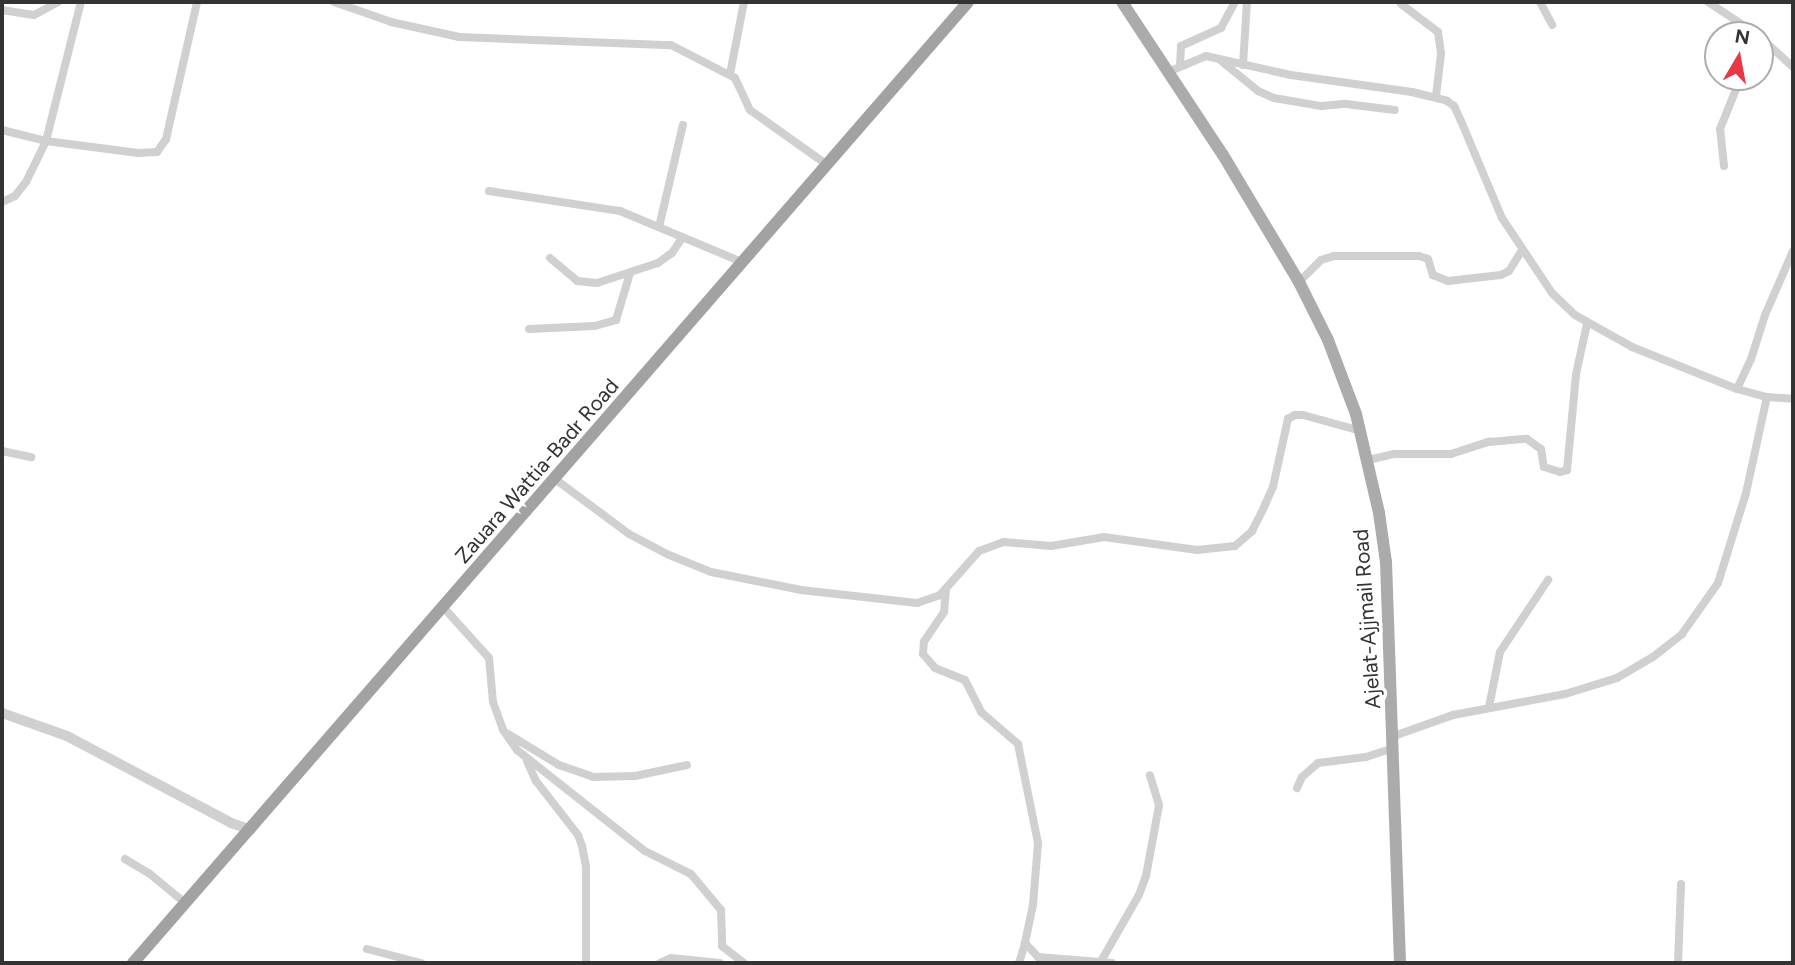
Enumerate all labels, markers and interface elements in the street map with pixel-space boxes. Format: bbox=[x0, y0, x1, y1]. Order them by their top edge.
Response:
north arrow bbox=[1704, 21, 1774, 91]
text: N bbox=[1733, 24, 1752, 49]
street label: Zauara Wattia-Badr Road bbox=[450, 374, 624, 568]
street label: Ajelat-Ajjmail Road bbox=[1348, 528, 1386, 710]

